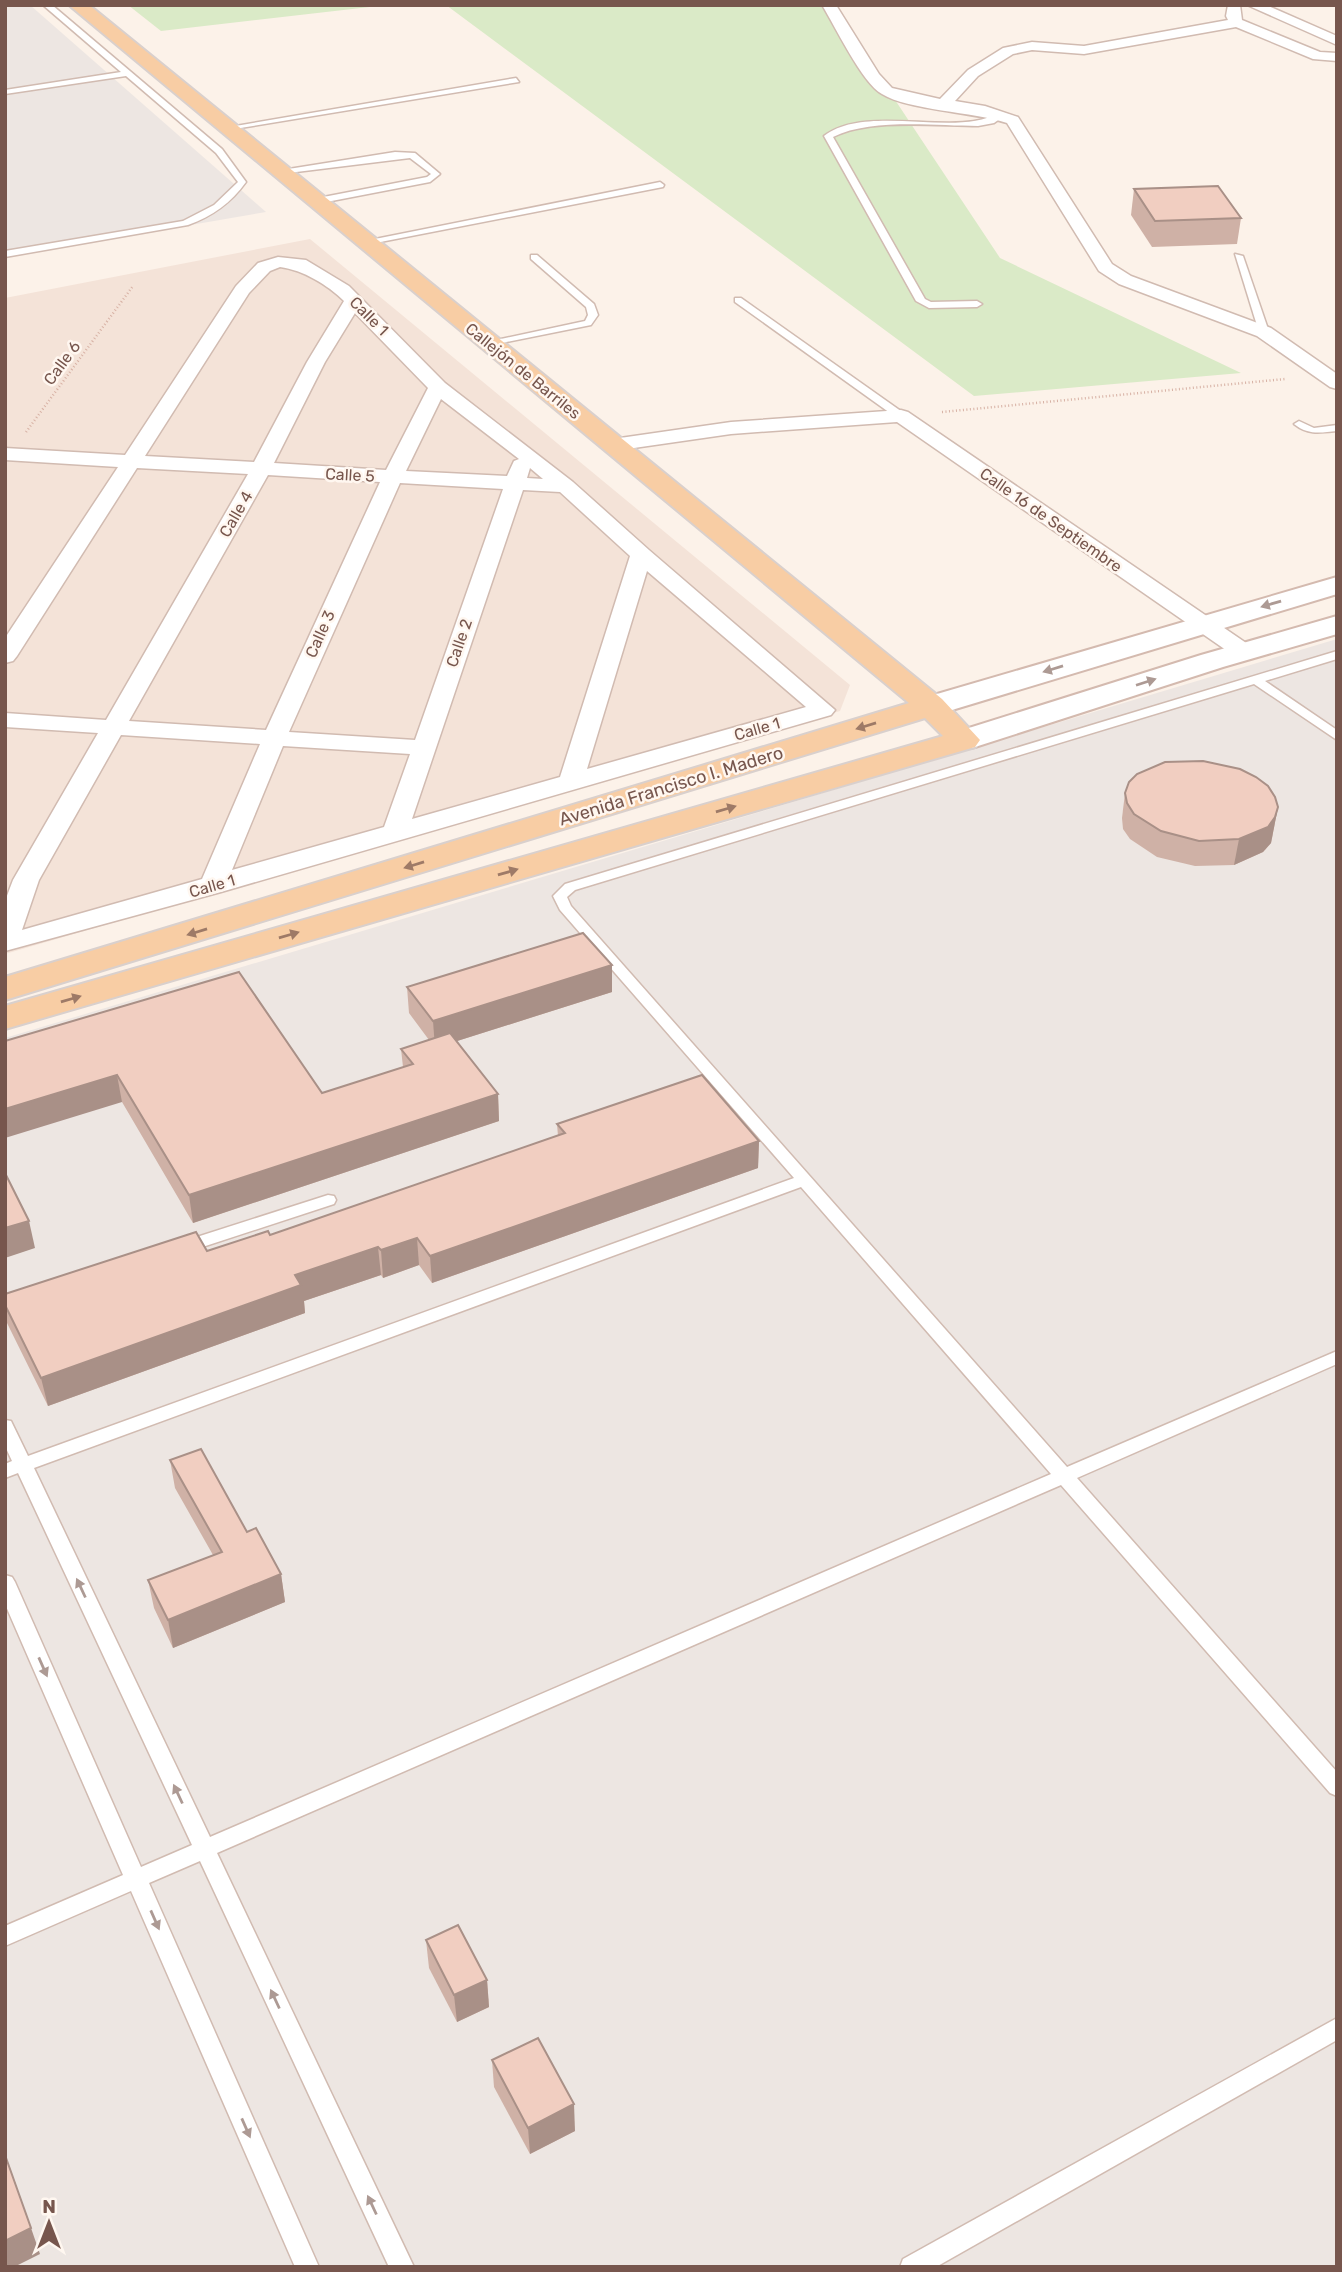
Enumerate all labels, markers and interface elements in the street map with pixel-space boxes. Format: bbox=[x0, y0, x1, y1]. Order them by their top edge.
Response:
street label: Calle 1 bbox=[346, 293, 392, 339]
street label: Callejón de Barriles bbox=[462, 319, 584, 423]
street label: Calle 6 bbox=[40, 337, 85, 389]
street label: Calle 5 bbox=[325, 464, 375, 486]
street label: Calle 16 de Septiembre bbox=[976, 464, 1126, 576]
street label: Calle 4 bbox=[215, 488, 257, 540]
one-way arrow bbox=[1260, 599, 1282, 610]
street label: Calle 3 bbox=[301, 607, 339, 661]
street label: Calle 2 bbox=[442, 616, 476, 670]
one-way arrow bbox=[1042, 664, 1063, 675]
one-way arrow bbox=[1135, 676, 1156, 687]
street label: Calle 1 bbox=[732, 713, 782, 745]
one-way arrow bbox=[855, 722, 876, 732]
street label: Avenida Francisco I. Madero bbox=[556, 741, 786, 831]
one-way arrow bbox=[716, 803, 737, 813]
one-way arrow bbox=[404, 860, 425, 870]
one-way arrow bbox=[497, 866, 519, 877]
street label: Calle 1 bbox=[187, 870, 237, 902]
one-way arrow bbox=[186, 927, 207, 937]
one-way arrow bbox=[279, 930, 300, 940]
one-way arrow bbox=[61, 993, 82, 1003]
one-way arrow bbox=[75, 1578, 87, 1598]
one-way arrow bbox=[37, 1657, 49, 1677]
one-way arrow bbox=[172, 1784, 184, 1804]
one-way arrow bbox=[149, 1910, 161, 1930]
one-way arrow bbox=[269, 1989, 281, 2009]
one-way arrow bbox=[240, 2118, 252, 2138]
north arrow bbox=[14, 2188, 84, 2258]
text: N bbox=[42, 2195, 56, 2218]
one-way arrow bbox=[367, 2195, 378, 2215]

